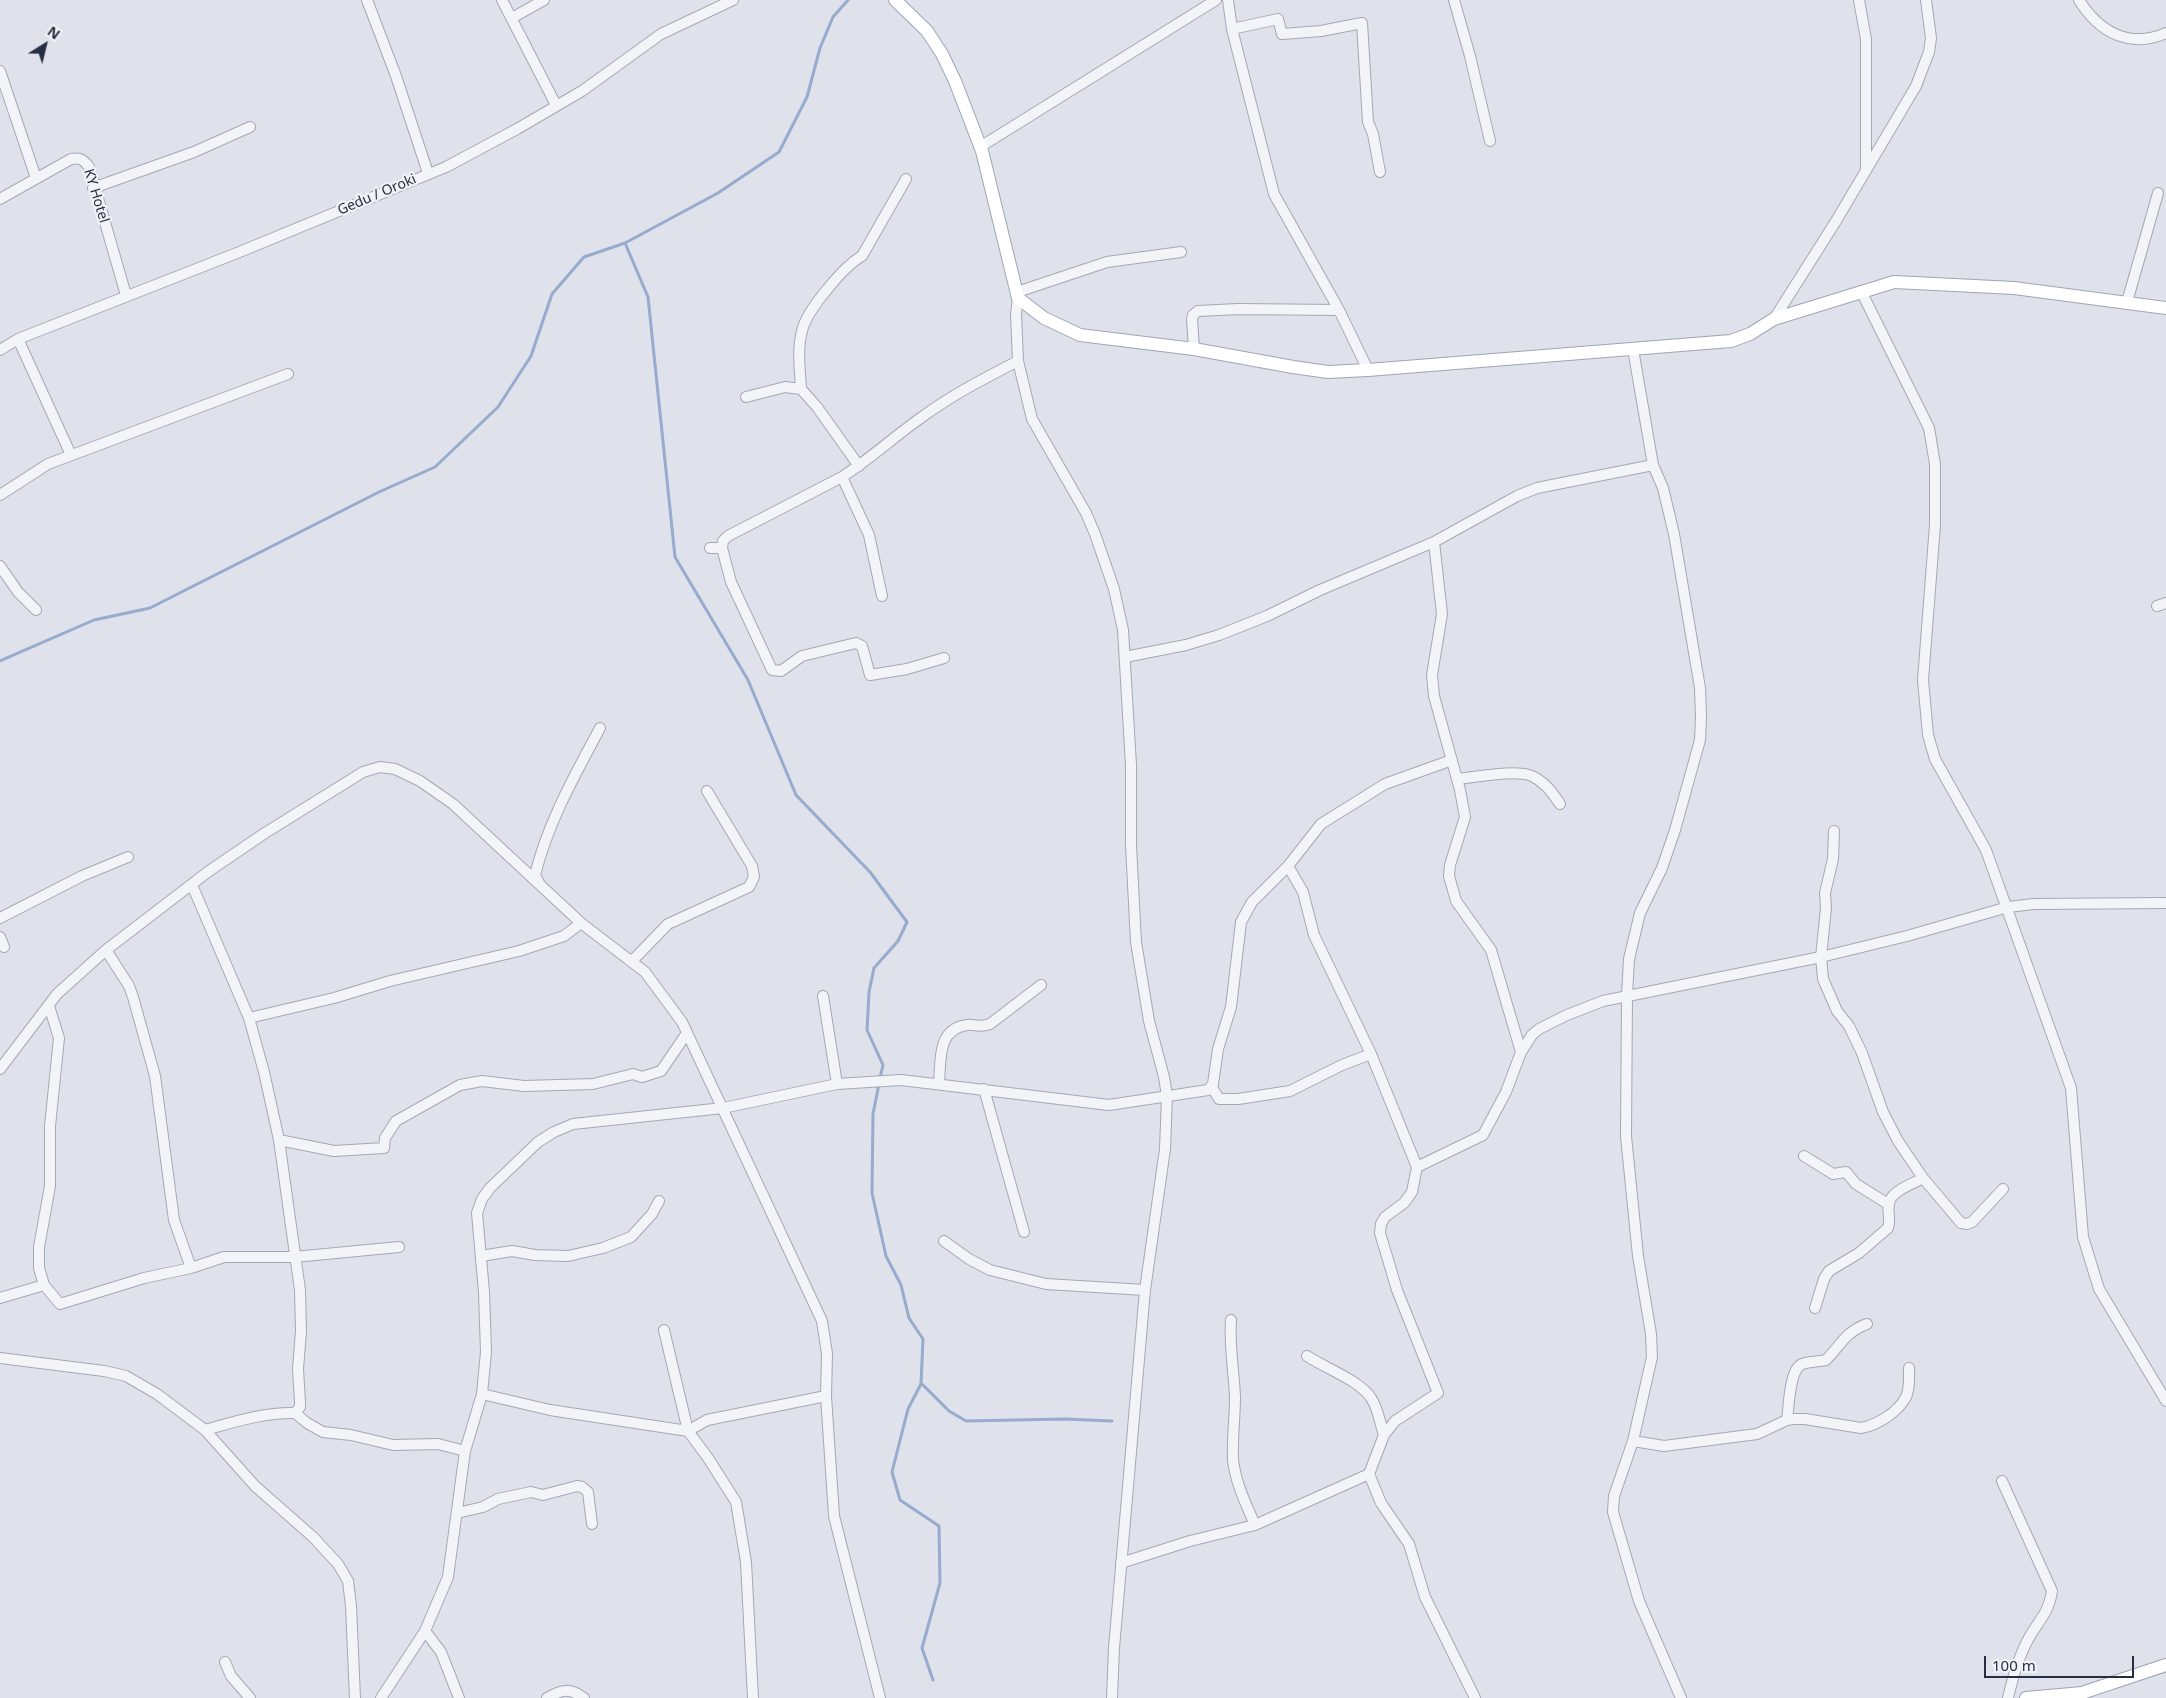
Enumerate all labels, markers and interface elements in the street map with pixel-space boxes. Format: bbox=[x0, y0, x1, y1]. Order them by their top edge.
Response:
north arrow bbox=[20, 20, 70, 70]
text: N bbox=[44, 21, 64, 43]
street label: KY Hotel bbox=[80, 167, 112, 225]
street label: Gedu / Oroki bbox=[335, 171, 419, 219]
scale bar bbox=[1986, 1646, 2136, 1678]
text: 100 m bbox=[1992, 1655, 2036, 1675]

